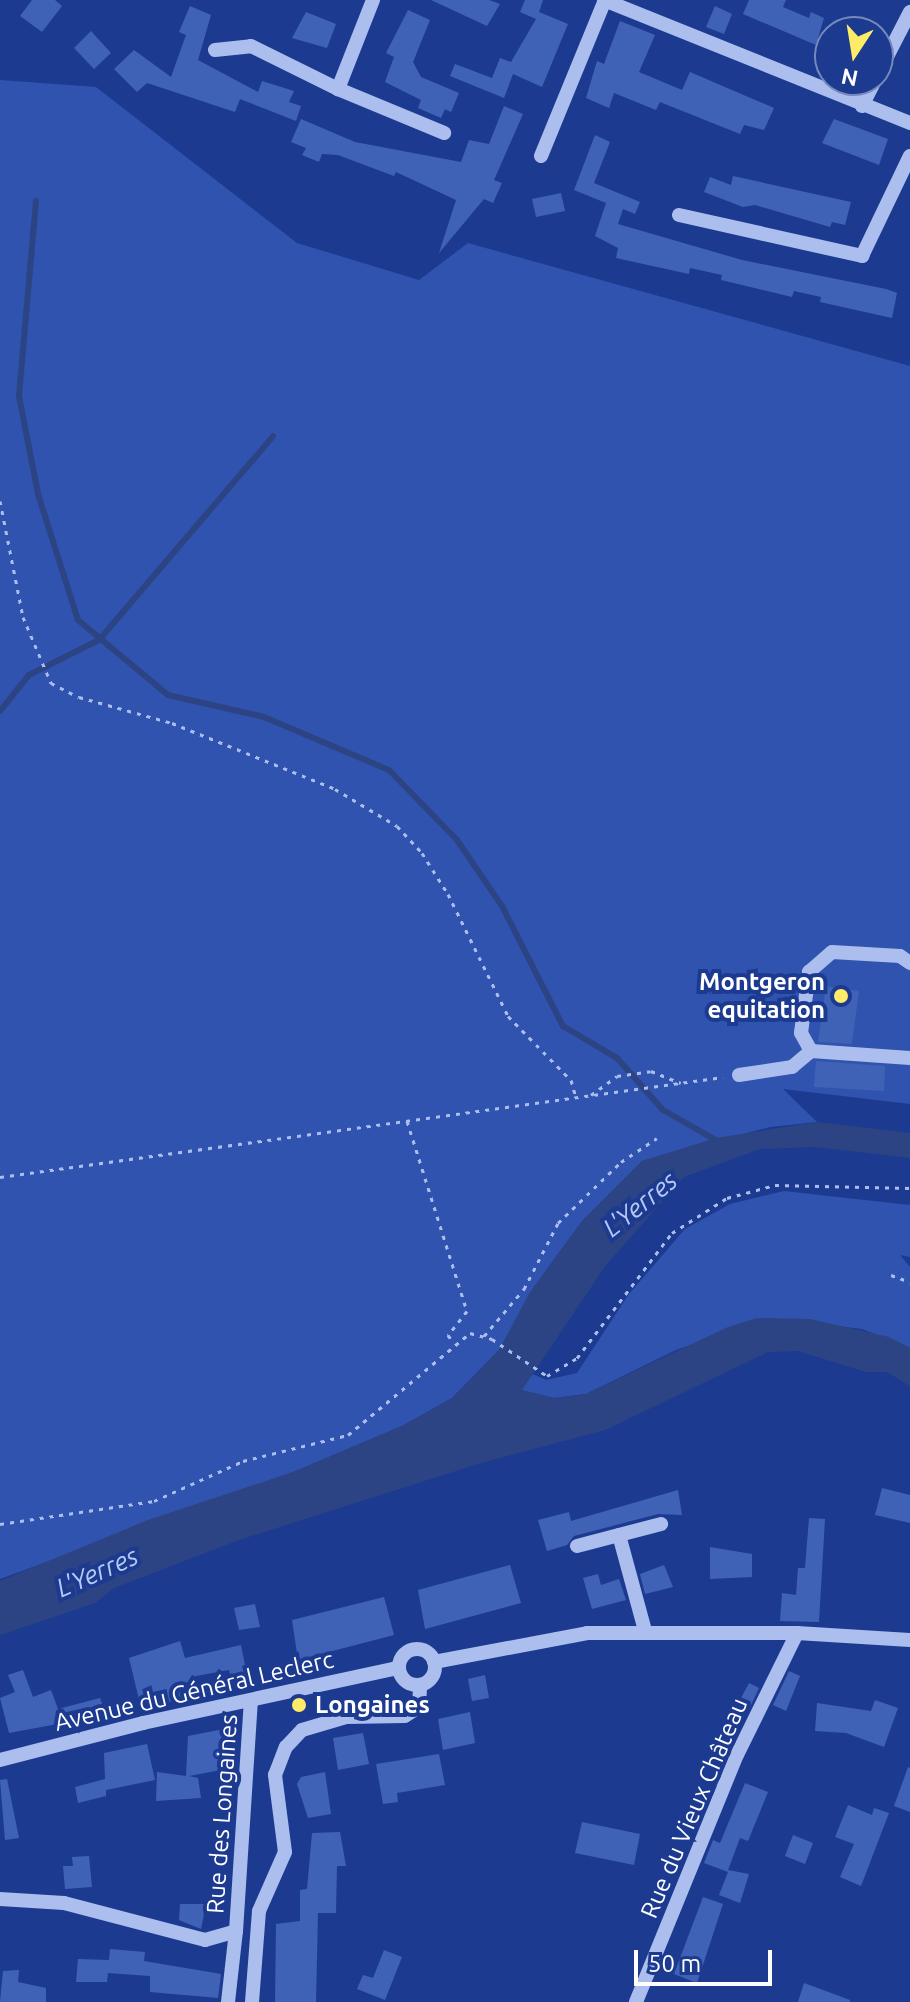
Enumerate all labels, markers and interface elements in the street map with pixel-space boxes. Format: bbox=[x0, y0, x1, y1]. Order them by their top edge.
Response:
north arrow bbox=[814, 16, 894, 96]
text: N bbox=[839, 64, 860, 92]
place label: Montgeron equitation bbox=[699, 968, 825, 1024]
marker: Montgeron equitation bbox=[832, 987, 850, 1005]
water label: L'Yerres bbox=[597, 1165, 683, 1243]
water label: L'Yerres bbox=[51, 1540, 143, 1604]
street label: Avenue du Général Leclerc bbox=[52, 1645, 336, 1737]
place label: Longaines bbox=[315, 1691, 430, 1719]
street label: Rue du Vieux Château bbox=[635, 1694, 753, 1922]
marker: Longaines bbox=[290, 1696, 308, 1714]
street label: Rue des Longaines bbox=[201, 1713, 243, 1915]
scale bar bbox=[638, 1934, 776, 1984]
text: 50 m bbox=[648, 1950, 701, 1977]

